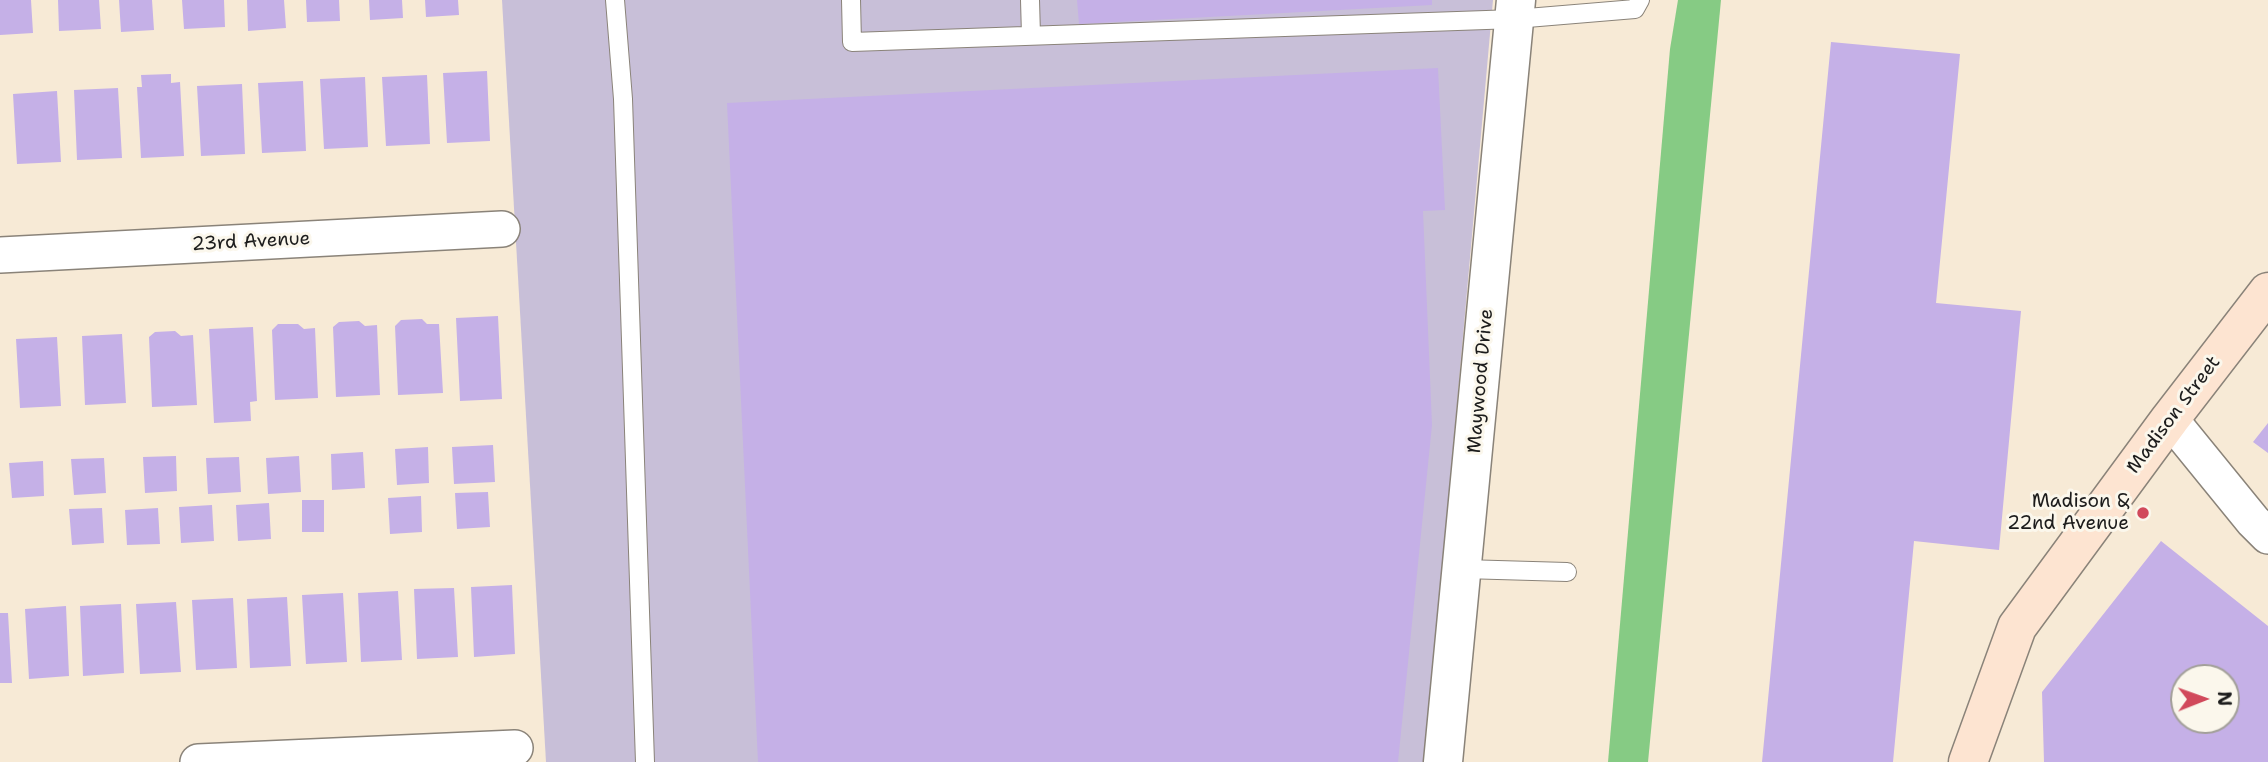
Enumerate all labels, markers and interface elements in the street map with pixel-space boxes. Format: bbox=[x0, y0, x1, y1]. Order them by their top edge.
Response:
street label: 23rd Avenue bbox=[191, 228, 311, 256]
street label: Maywood Drive bbox=[1463, 308, 1499, 454]
street label: Madison Street bbox=[2122, 352, 2226, 478]
place label: Madison & 22nd Avenue bbox=[2007, 491, 2129, 535]
marker: Madison & 22nd Avenue bbox=[2135, 505, 2151, 521]
north arrow bbox=[2170, 664, 2240, 734]
text: N bbox=[2212, 691, 2237, 706]

